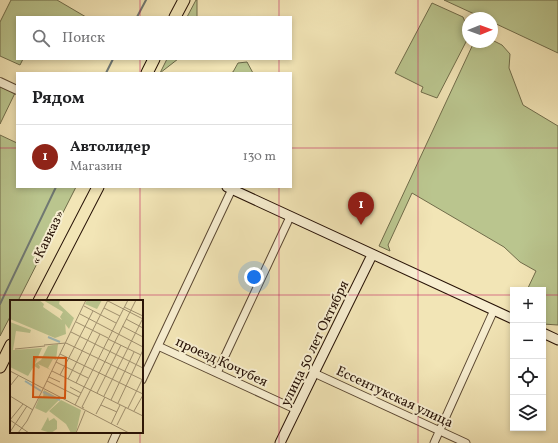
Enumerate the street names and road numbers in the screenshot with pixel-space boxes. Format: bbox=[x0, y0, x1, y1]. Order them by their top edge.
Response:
street label: «Кавказ» bbox=[27, 207, 70, 268]
street label: улица 50 лет Октября bbox=[277, 277, 354, 410]
street label: проезд Кочубея bbox=[172, 333, 271, 392]
street label: Ессентукская улица bbox=[333, 362, 456, 433]

